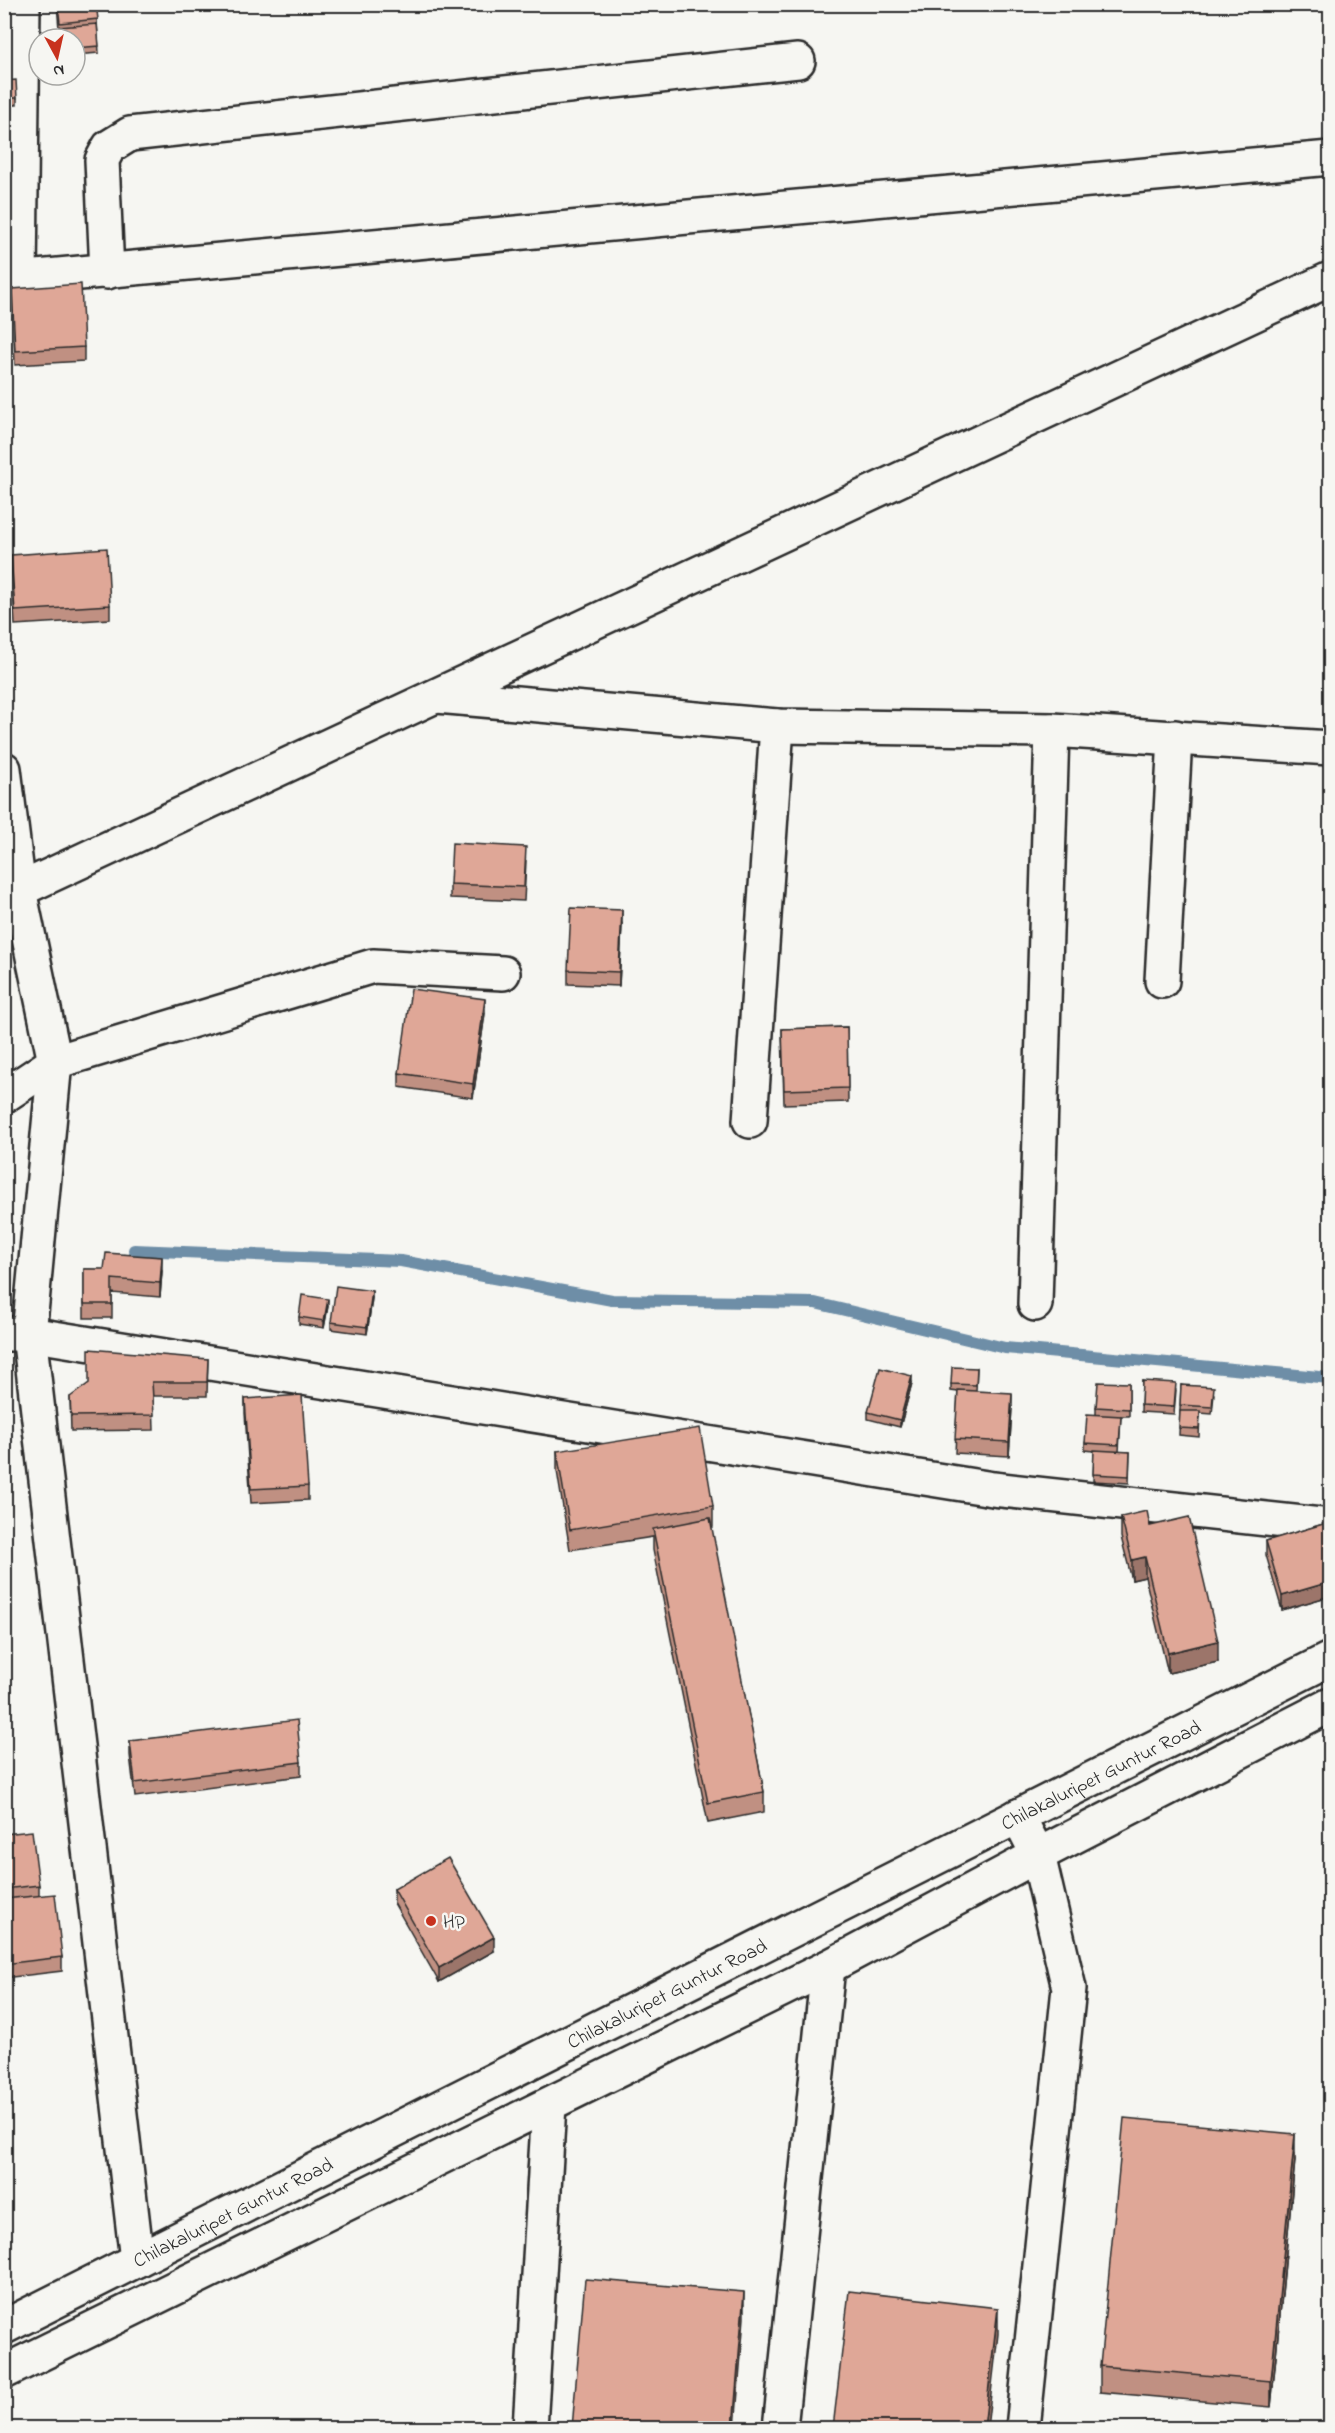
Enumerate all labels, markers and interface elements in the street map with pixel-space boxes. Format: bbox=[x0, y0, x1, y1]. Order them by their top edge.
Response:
north arrow bbox=[27, 27, 87, 87]
text: N bbox=[52, 57, 66, 83]
street label: Chilakaluripet Guntur Road bbox=[997, 1714, 1207, 1839]
place label: HP bbox=[443, 1909, 466, 1938]
marker: HP bbox=[424, 1914, 438, 1928]
street label: Chilakaluripet Guntur Road bbox=[563, 1933, 773, 2058]
street label: Chilakaluripet Guntur Road bbox=[129, 2151, 339, 2277]

